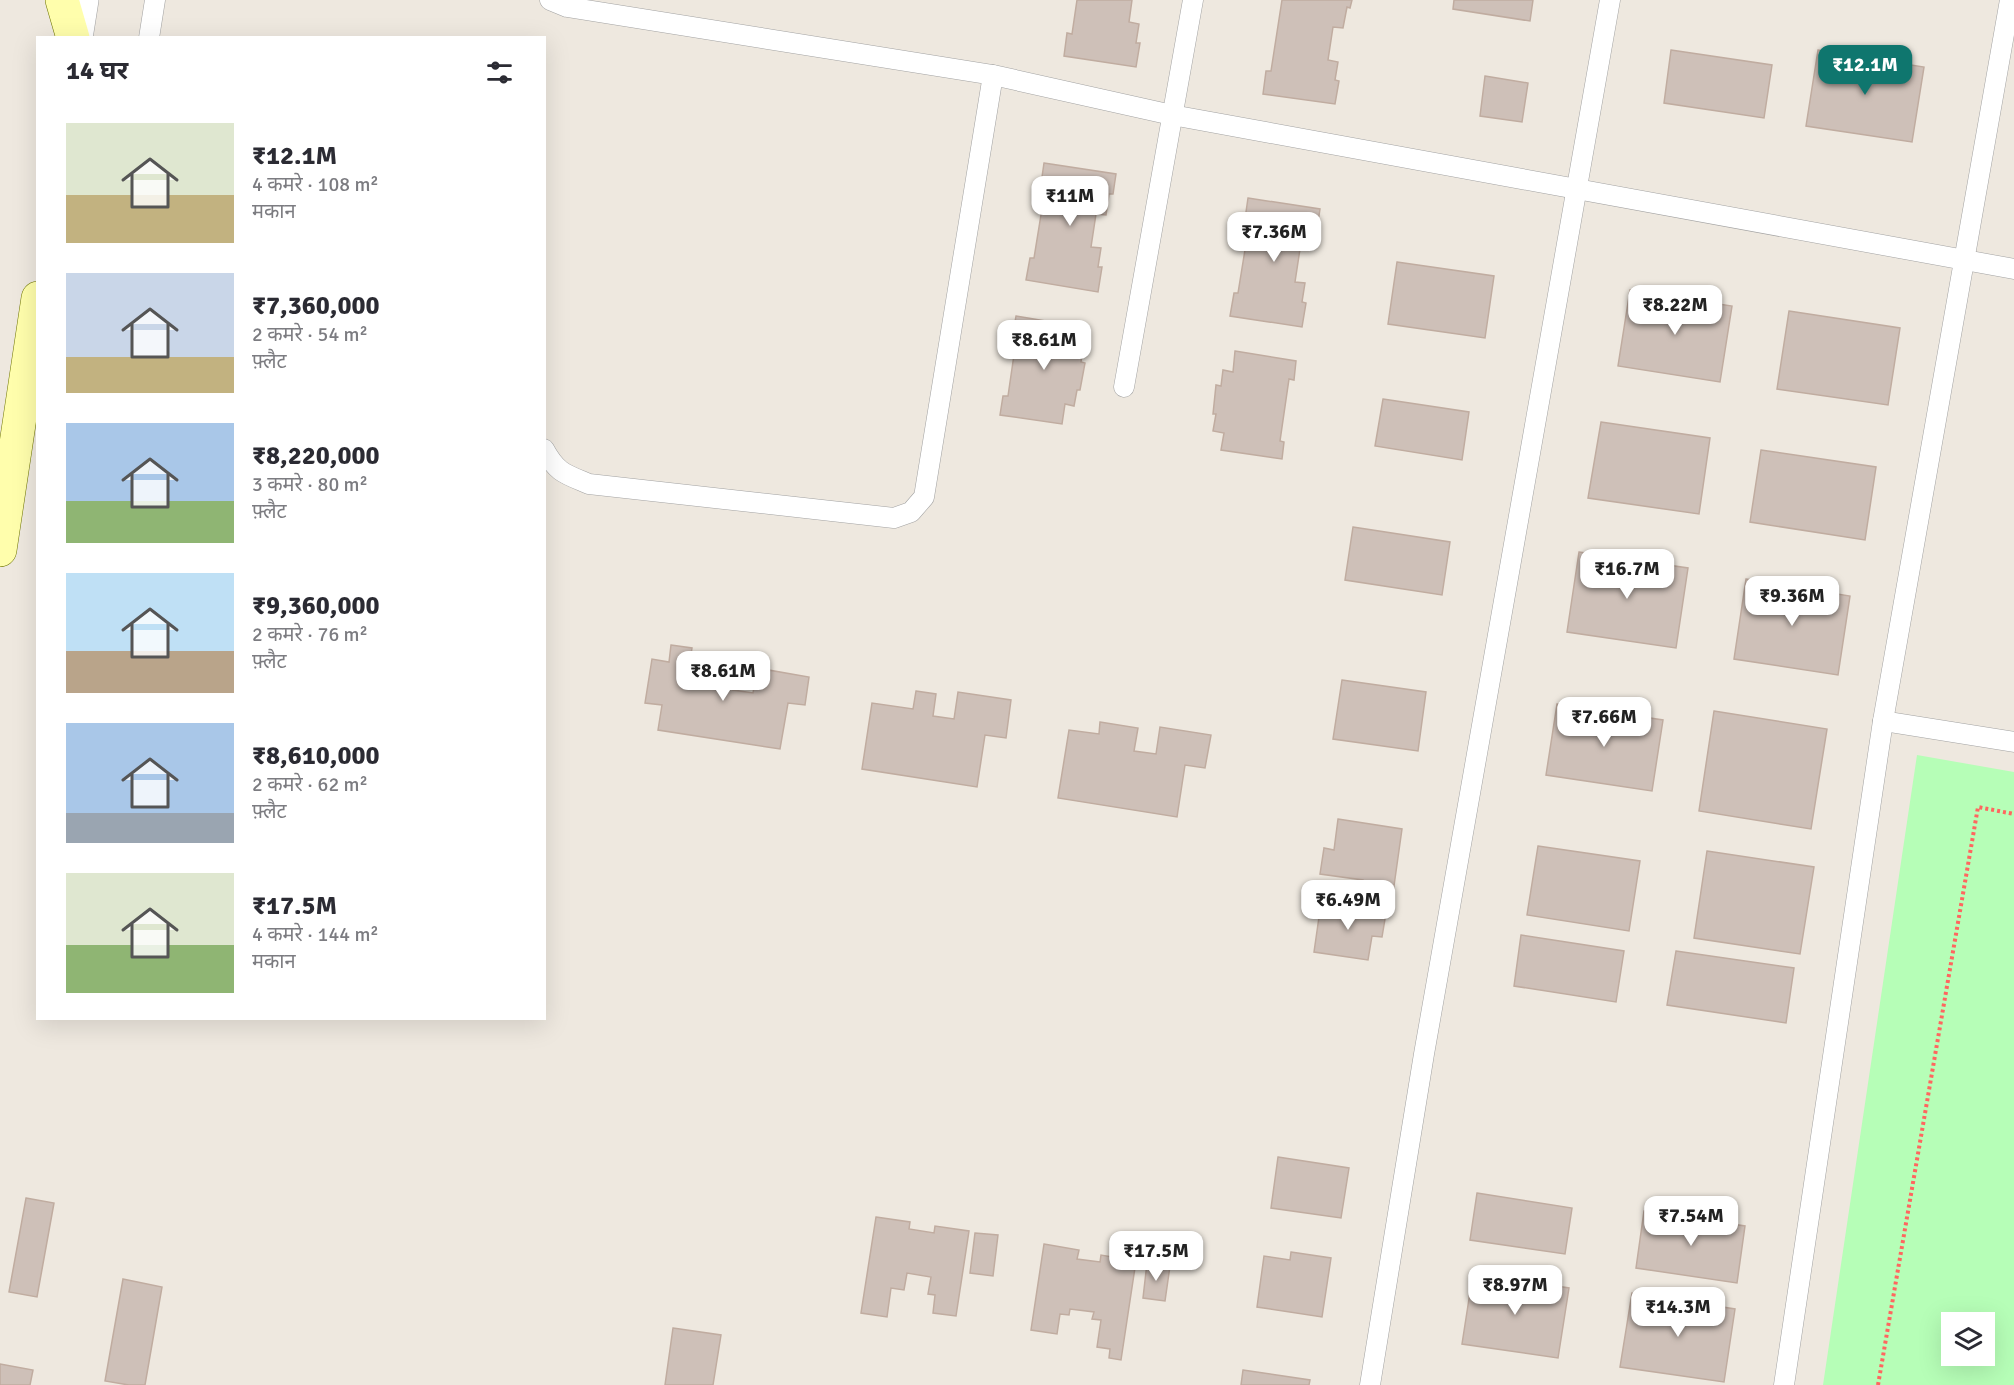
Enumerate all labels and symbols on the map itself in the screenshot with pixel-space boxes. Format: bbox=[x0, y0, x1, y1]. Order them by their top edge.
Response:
pin: ₹12.1M bbox=[1816, 45, 1914, 96]
pin: ₹11M bbox=[1034, 176, 1106, 227]
pin: ₹7.36M bbox=[1225, 212, 1323, 263]
pin: ₹8.22M bbox=[1626, 285, 1724, 336]
pin: ₹8.61M bbox=[995, 320, 1093, 371]
pin: ₹16.7M bbox=[1578, 549, 1676, 600]
pin: ₹9.36M bbox=[1743, 576, 1841, 627]
pin: ₹8.61M bbox=[674, 651, 772, 702]
pin: ₹7.66M bbox=[1555, 697, 1653, 748]
pin: ₹6.49M bbox=[1299, 880, 1397, 931]
pin: ₹7.54M bbox=[1642, 1196, 1740, 1247]
pin: ₹17.5M bbox=[1107, 1231, 1205, 1282]
pin: ₹8.97M bbox=[1466, 1265, 1564, 1316]
pin: ₹14.3M bbox=[1629, 1287, 1727, 1338]

